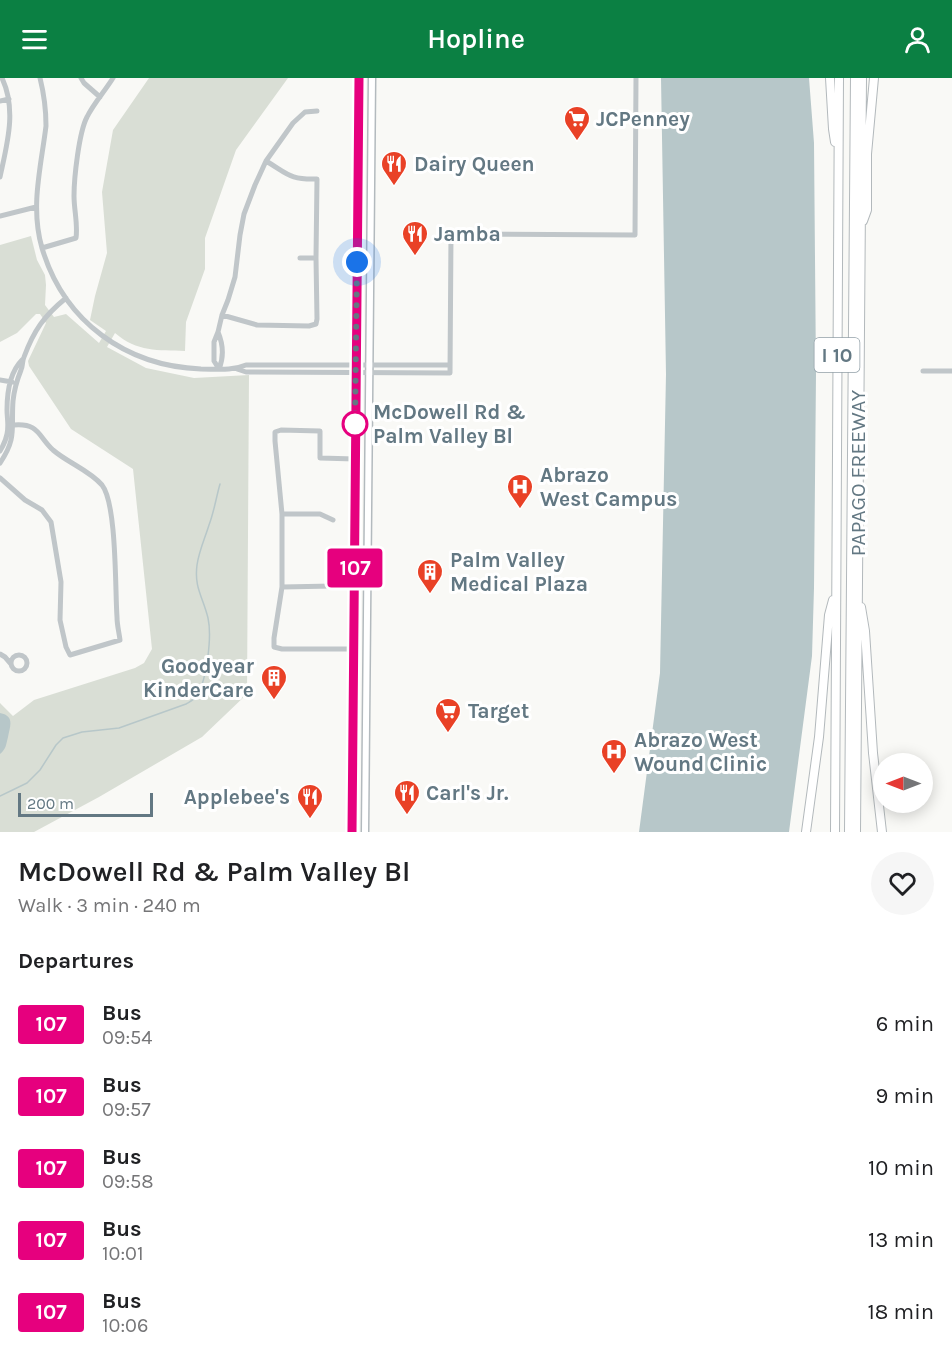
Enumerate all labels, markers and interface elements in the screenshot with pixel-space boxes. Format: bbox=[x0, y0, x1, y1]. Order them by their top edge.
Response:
icon: menu bbox=[18, 23, 51, 56]
text: Hopline bbox=[427, 23, 525, 55]
icon: person bbox=[901, 23, 934, 56]
supermarket icon: JCPenney bbox=[562, 104, 592, 142]
place label: JCPenney bbox=[596, 107, 690, 131]
restaurant icon: Dairy Queen bbox=[379, 149, 409, 187]
place label: Dairy Queen bbox=[414, 152, 535, 176]
restaurant icon: Jamba bbox=[400, 219, 430, 257]
place label: Jamba bbox=[434, 222, 501, 246]
your location bbox=[342, 247, 372, 277]
road number: I 10 bbox=[814, 338, 860, 372]
street label: PAPAGO FREEWAY bbox=[846, 389, 870, 556]
place label: McDowell Rd & Palm Valley Bl bbox=[373, 400, 526, 448]
marker: McDowell Rd & Palm Valley Bl bbox=[342, 411, 368, 437]
place label: Abrazo West Campus bbox=[540, 463, 677, 511]
hospital icon: Abrazo West Campus bbox=[505, 472, 535, 510]
line badge: 107 bbox=[320, 548, 389, 588]
place label: Palm Valley Medical Plaza bbox=[450, 548, 588, 596]
text: 107 bbox=[339, 556, 371, 580]
building icon: Palm Valley Medical Plaza bbox=[415, 557, 445, 595]
place label: Goodyear KinderCare bbox=[143, 654, 255, 702]
building icon: Goodyear KinderCare bbox=[259, 663, 289, 701]
supermarket icon: Target bbox=[433, 696, 463, 734]
place label: Target bbox=[468, 699, 529, 723]
place label: Abrazo West Wound Clinic bbox=[634, 728, 767, 776]
hospital icon: Abrazo West Wound Clinic bbox=[599, 737, 629, 775]
north arrow bbox=[873, 753, 933, 813]
map controls bbox=[873, 753, 933, 813]
restaurant icon: Carl's Jr. bbox=[392, 778, 422, 816]
place label: Carl's Jr. bbox=[426, 781, 508, 805]
restaurant icon: Applebee's bbox=[295, 782, 325, 820]
place label: Applebee's bbox=[184, 785, 290, 809]
scale bar bbox=[18, 790, 153, 818]
text: 200 m bbox=[27, 794, 74, 813]
button: heart bbox=[871, 852, 934, 915]
text: McDowell Rd & Palm Valley Bl bbox=[18, 855, 410, 888]
text: Walk · 3 min · 240 m bbox=[18, 894, 201, 917]
text: Departures bbox=[18, 948, 134, 974]
text: Bus bbox=[102, 1000, 142, 1026]
text: 6 min bbox=[876, 1011, 934, 1037]
text: 107 bbox=[35, 1012, 67, 1036]
text: 09:54 bbox=[102, 1026, 153, 1049]
text: Bus bbox=[102, 1072, 142, 1098]
text: 9 min bbox=[876, 1083, 934, 1109]
text: 107 bbox=[35, 1084, 67, 1108]
text: 09:57 bbox=[102, 1098, 151, 1121]
text: Bus bbox=[102, 1144, 142, 1170]
text: 10 min bbox=[868, 1155, 934, 1181]
text: 107 bbox=[35, 1156, 67, 1180]
text: 09:58 bbox=[102, 1170, 154, 1193]
text: Bus bbox=[102, 1216, 142, 1242]
text: 13 min bbox=[868, 1227, 934, 1253]
text: 107 bbox=[35, 1228, 67, 1252]
text: 10:01 bbox=[102, 1242, 144, 1265]
text: Bus bbox=[102, 1288, 142, 1314]
text: 18 min bbox=[868, 1299, 934, 1325]
text: 107 bbox=[35, 1300, 67, 1324]
text: 10:06 bbox=[102, 1314, 148, 1337]

